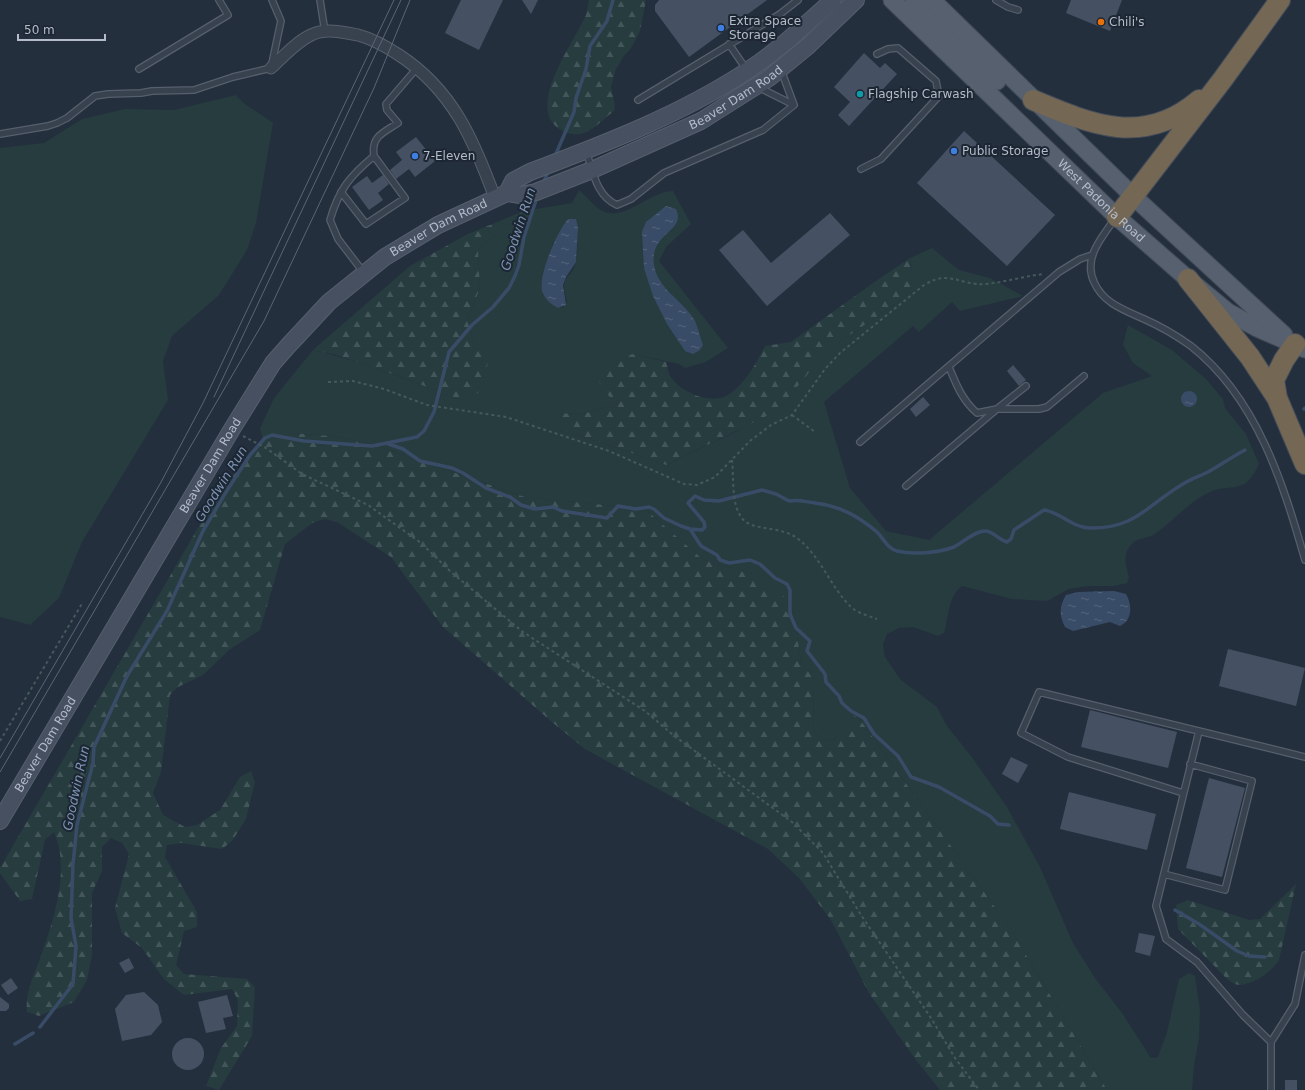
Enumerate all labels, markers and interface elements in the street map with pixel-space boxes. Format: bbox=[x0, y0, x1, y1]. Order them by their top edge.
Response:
place label: Extra Space Storage bbox=[729, 14, 801, 42]
place label: Chili's bbox=[1109, 15, 1145, 29]
scale bar bbox=[18, 16, 105, 42]
marker: Chili's bbox=[1096, 17, 1106, 27]
text: 50 m bbox=[24, 23, 55, 37]
marker: Extra Space Storage bbox=[716, 23, 726, 33]
street label: Beaver Dam Road bbox=[687, 63, 786, 132]
place label: Flagship Carwash bbox=[868, 87, 974, 101]
marker: Flagship Carwash bbox=[855, 89, 865, 99]
place label: Public Storage bbox=[962, 144, 1048, 158]
marker: Public Storage bbox=[949, 146, 959, 156]
place label: 7-Eleven bbox=[423, 149, 475, 163]
marker: 7-Eleven bbox=[410, 151, 420, 161]
street label: West Padonia Road bbox=[1055, 156, 1148, 245]
water label: Goodwin Run bbox=[498, 186, 538, 272]
street label: Beaver Dam Road bbox=[387, 196, 489, 259]
street label: Beaver Dam Road bbox=[177, 415, 244, 516]
water label: Goodwin Run bbox=[192, 443, 250, 525]
street label: Beaver Dam Road bbox=[12, 694, 79, 795]
water label: Goodwin Run bbox=[60, 744, 92, 832]

